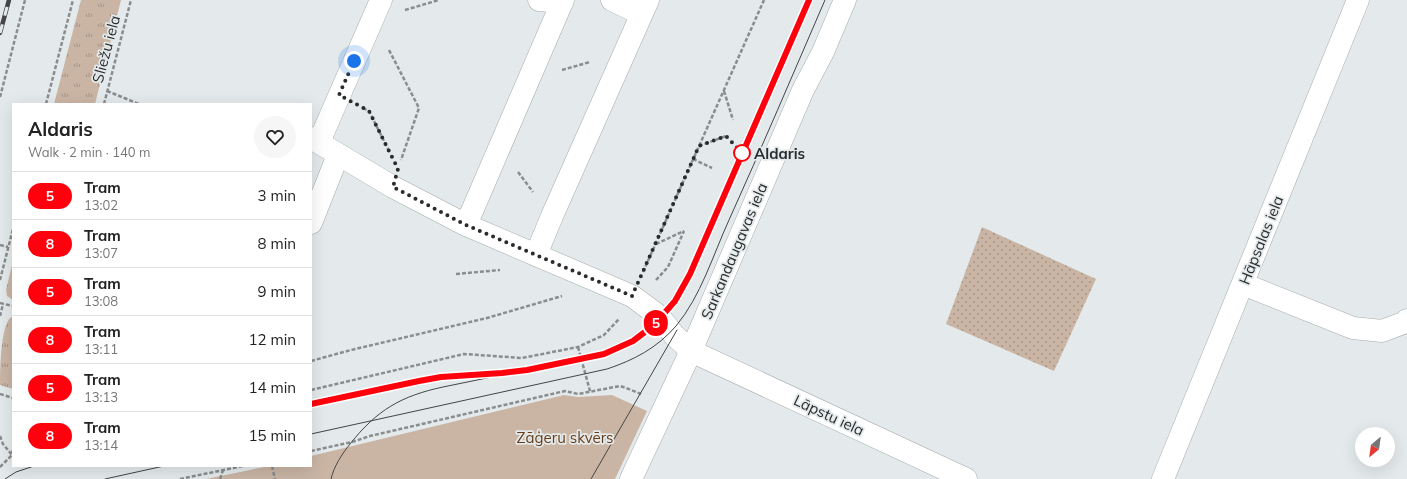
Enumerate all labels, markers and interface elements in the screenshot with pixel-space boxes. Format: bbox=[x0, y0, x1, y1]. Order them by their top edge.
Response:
street label: Sliežu iela bbox=[88, 13, 124, 85]
your location bbox=[344, 51, 364, 71]
button: heart bbox=[254, 116, 296, 158]
text: Aldaris bbox=[28, 117, 93, 141]
text: Walk · 2 min · 140 m bbox=[28, 144, 150, 160]
marker: Aldaris bbox=[733, 144, 751, 162]
place label: Aldaris bbox=[754, 144, 805, 163]
text: Tram bbox=[84, 178, 121, 197]
street label: Sarkandaugavas iela bbox=[697, 180, 771, 322]
text: 3 min bbox=[258, 186, 296, 205]
text: 5 bbox=[46, 187, 54, 205]
street label: Hāpsalas iela bbox=[1235, 193, 1287, 287]
text: 13:02 bbox=[84, 197, 118, 213]
text: Tram bbox=[84, 226, 121, 245]
text: 8 min bbox=[258, 234, 296, 253]
text: 8 bbox=[46, 235, 54, 253]
text: 13:07 bbox=[84, 245, 118, 261]
text: Tram bbox=[84, 274, 121, 293]
text: 9 min bbox=[258, 282, 296, 301]
text: 5 bbox=[46, 283, 54, 301]
text: 13:08 bbox=[84, 293, 118, 309]
line badge: 5 bbox=[643, 310, 669, 336]
text: 5 bbox=[652, 314, 660, 332]
text: Tram bbox=[84, 322, 121, 341]
text: 12 min bbox=[249, 330, 296, 349]
text: 8 bbox=[46, 331, 54, 349]
text: 13:11 bbox=[84, 341, 118, 357]
text: Tram bbox=[84, 370, 121, 389]
text: 14 min bbox=[249, 378, 296, 397]
text: 5 bbox=[46, 379, 54, 397]
text: 13:13 bbox=[84, 389, 118, 405]
street label: Lāpstu iela bbox=[791, 390, 867, 440]
text: Tram bbox=[84, 418, 121, 437]
text: 15 min bbox=[249, 426, 296, 445]
text: 8 bbox=[46, 427, 54, 445]
north arrow bbox=[1355, 427, 1395, 467]
map controls bbox=[1355, 427, 1395, 467]
park label: Zāģeru skvērs bbox=[517, 428, 613, 447]
text: 13:14 bbox=[84, 437, 118, 453]

